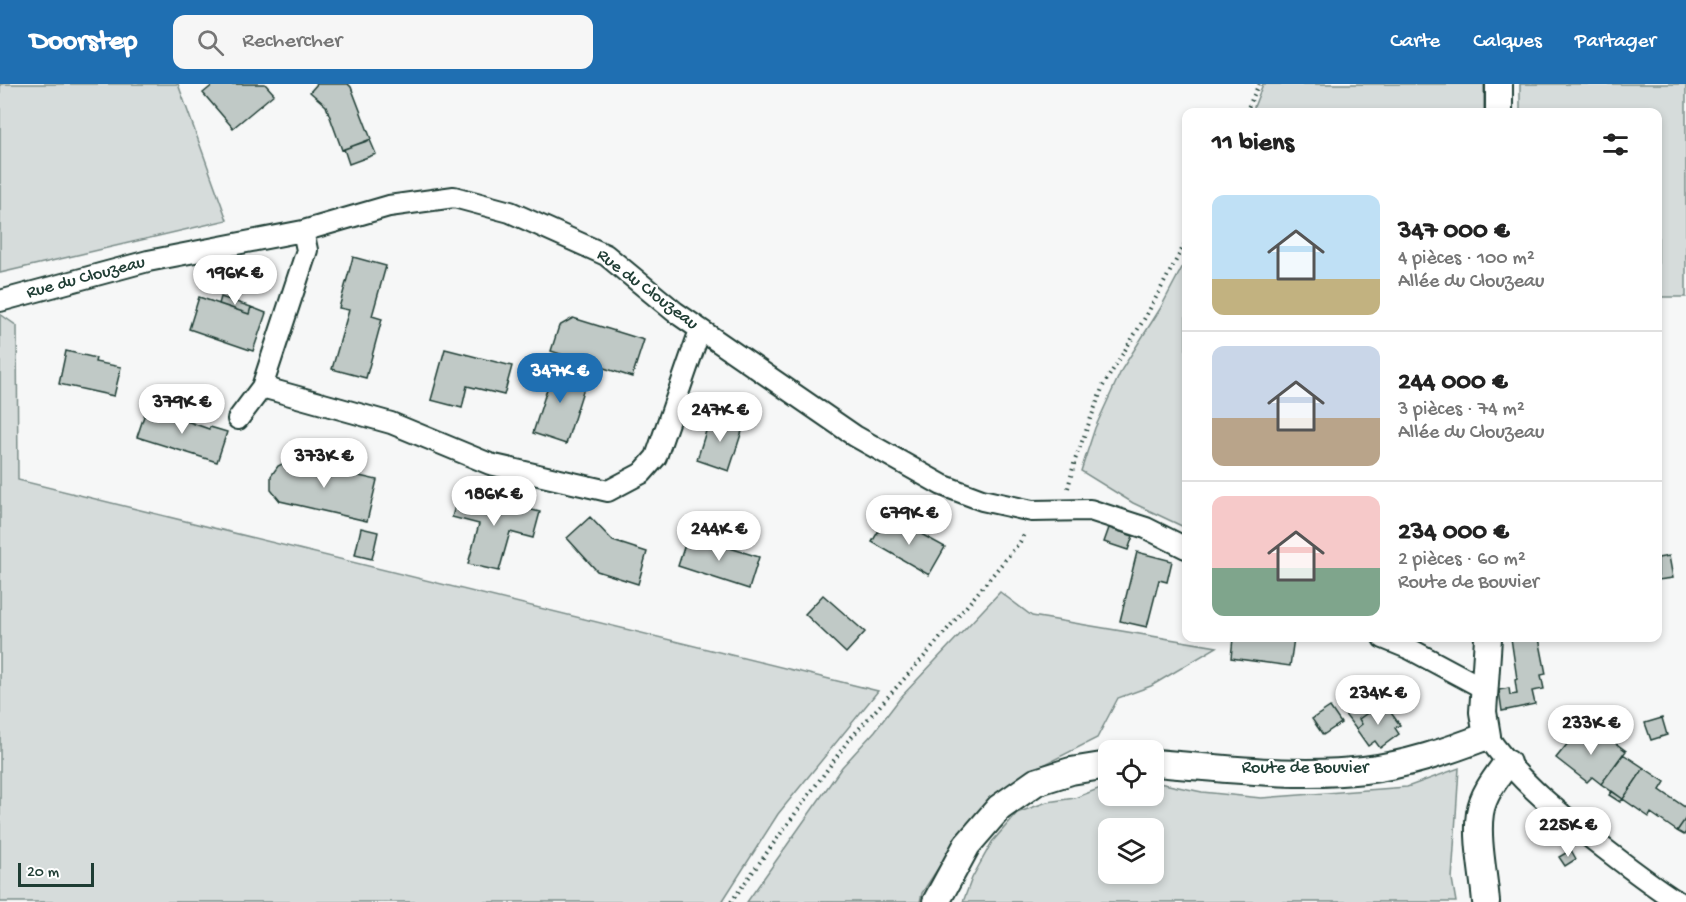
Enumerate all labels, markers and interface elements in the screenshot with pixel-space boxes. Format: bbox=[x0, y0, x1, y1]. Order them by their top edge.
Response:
search box bbox=[173, 15, 593, 69]
text: Doorstep bbox=[30, 26, 137, 59]
icon: search bbox=[194, 26, 227, 59]
text: Rechercher bbox=[242, 29, 342, 55]
text: Carte bbox=[1390, 30, 1440, 55]
text: Calques bbox=[1473, 30, 1542, 55]
text: Partager bbox=[1575, 30, 1656, 55]
icon: filters bbox=[1599, 128, 1632, 161]
text: 11 biens bbox=[1212, 129, 1294, 160]
text: 347 000 € bbox=[1398, 217, 1509, 248]
icon: home bbox=[1260, 219, 1332, 291]
street label: Rue du Clouzeau bbox=[592, 245, 702, 335]
text: 4 pièces · 100 m² bbox=[1398, 248, 1535, 271]
street label: Rue du Clouzeau bbox=[24, 252, 148, 304]
pin: 196K € bbox=[186, 255, 284, 306]
text: 196K € bbox=[207, 263, 263, 286]
text: Allée du Clouzeau bbox=[1398, 271, 1544, 294]
pin: 347K € bbox=[511, 353, 609, 404]
text: 347K € bbox=[531, 361, 589, 384]
text: 244 000 € bbox=[1398, 368, 1507, 399]
icon: home bbox=[1260, 370, 1332, 442]
pin: 379K € bbox=[133, 384, 231, 435]
text: 379K € bbox=[153, 392, 211, 415]
pin: 247K € bbox=[671, 392, 769, 443]
text: 3 pièces · 74 m² bbox=[1398, 399, 1525, 422]
text: 247K € bbox=[691, 400, 749, 423]
text: Allée du Clouzeau bbox=[1398, 422, 1544, 445]
pin: 373K € bbox=[275, 438, 373, 489]
text: 373K € bbox=[295, 446, 353, 469]
pin: 186K € bbox=[445, 476, 543, 527]
text: 186K € bbox=[466, 484, 522, 507]
pin: 679K € bbox=[860, 495, 958, 546]
text: 679K € bbox=[880, 503, 938, 526]
pin: 244K € bbox=[670, 511, 768, 562]
text: 234 000 € bbox=[1398, 518, 1509, 549]
text: 244K € bbox=[691, 519, 747, 542]
icon: home bbox=[1260, 520, 1332, 592]
text: 2 pièces · 60 m² bbox=[1398, 549, 1526, 572]
text: Route de Bouvier bbox=[1398, 572, 1539, 595]
pin: 234K € bbox=[1329, 675, 1427, 726]
text: 234K € bbox=[1349, 683, 1407, 706]
pin: 233K € bbox=[1542, 705, 1640, 756]
text: 233K € bbox=[1562, 713, 1620, 736]
map controls bbox=[1098, 740, 1164, 884]
button: locate bbox=[1098, 740, 1164, 806]
street label: Route de Bouvier bbox=[1242, 758, 1370, 779]
pin: 225K € bbox=[1519, 807, 1617, 858]
text: 225K € bbox=[1539, 815, 1597, 838]
button: layers bbox=[1098, 818, 1164, 884]
scale bar bbox=[18, 860, 94, 888]
text: 20 m bbox=[27, 864, 59, 883]

